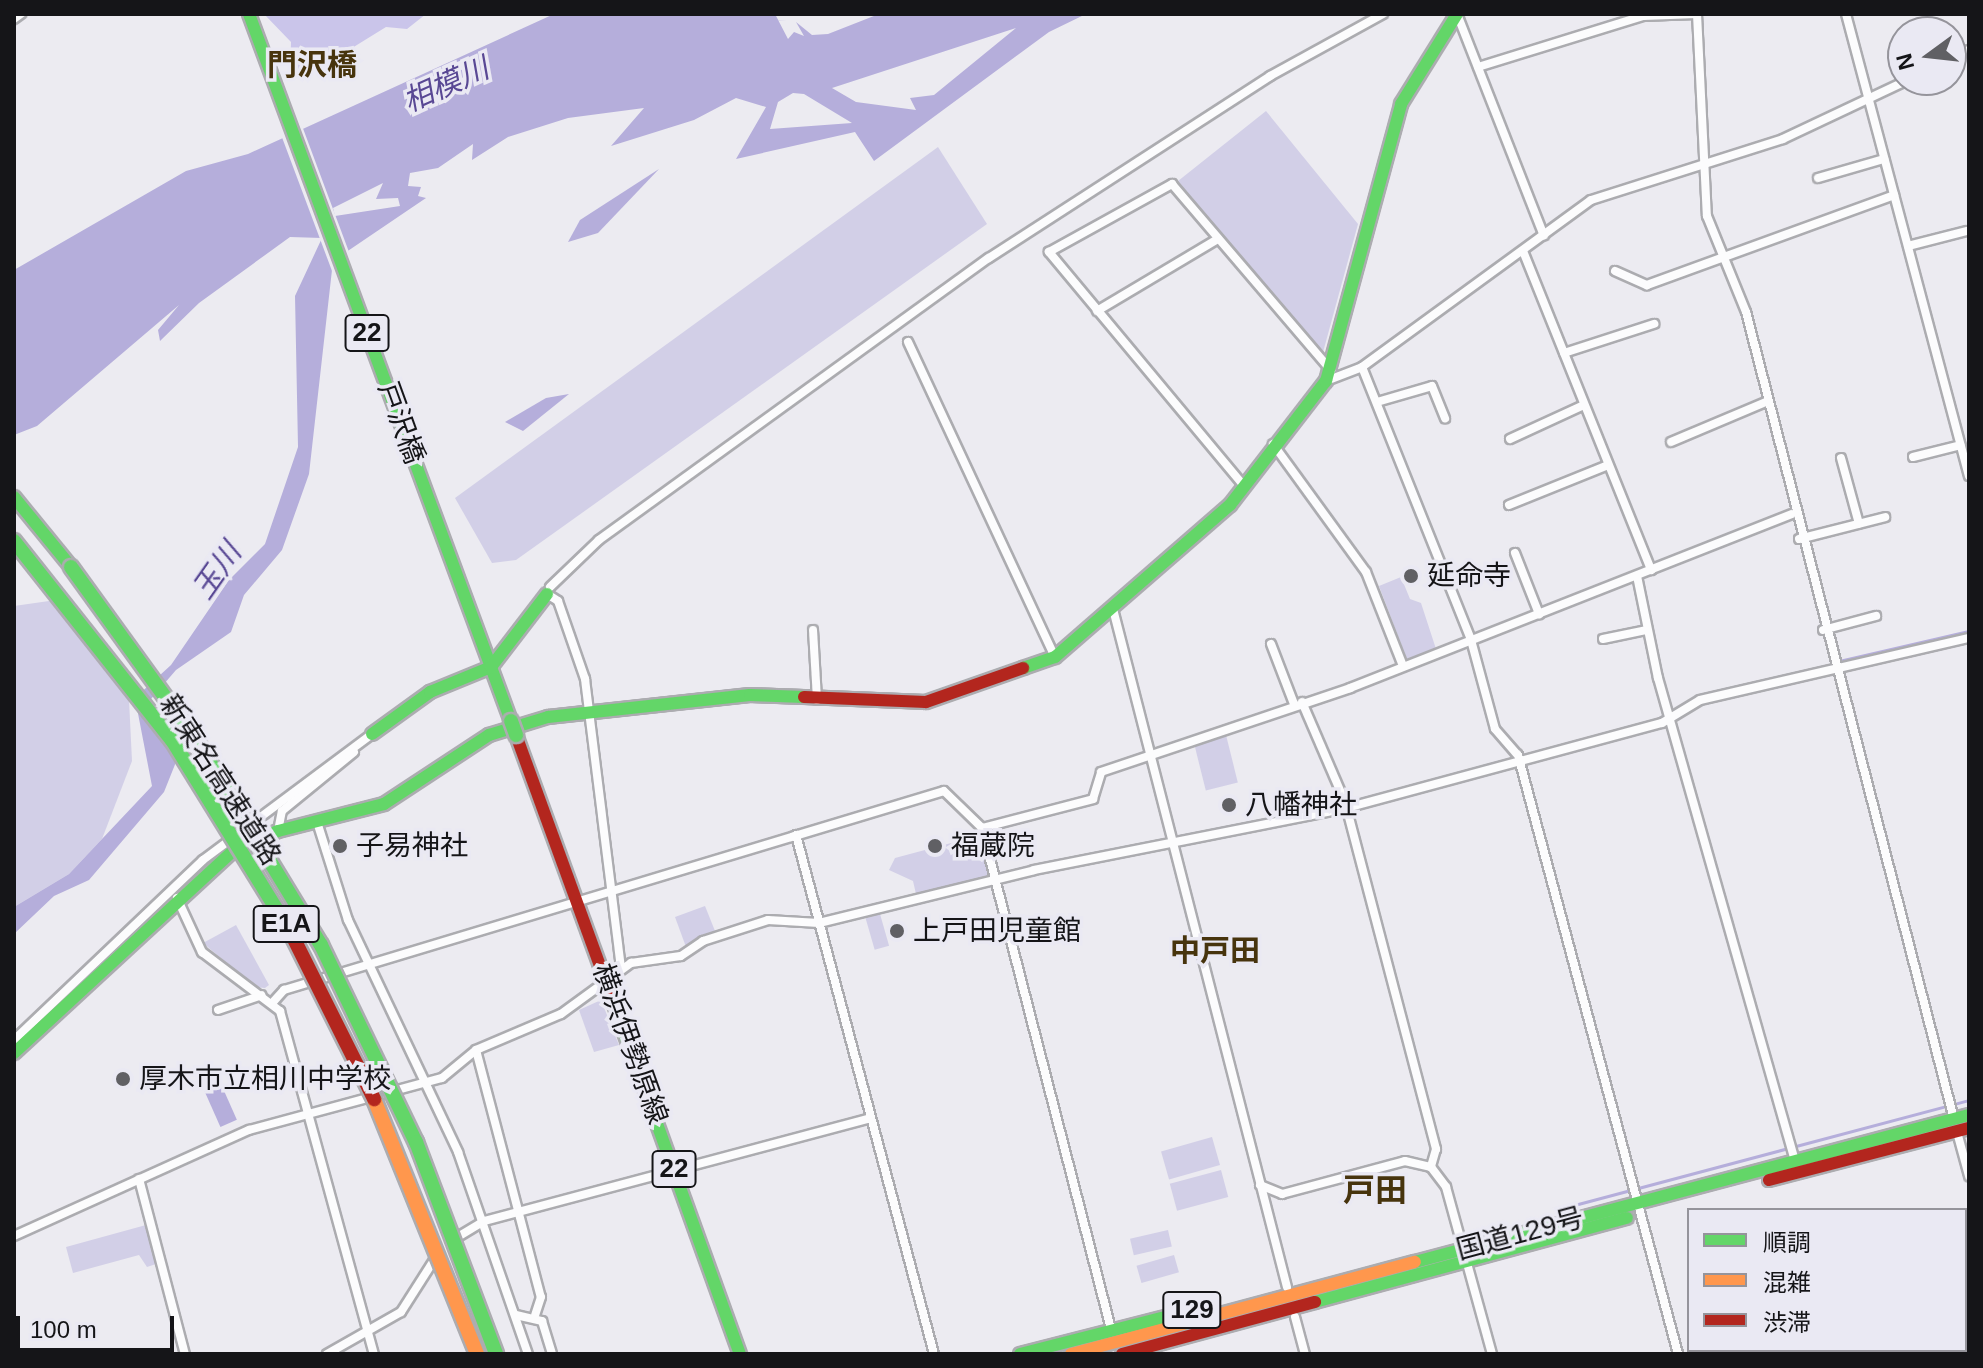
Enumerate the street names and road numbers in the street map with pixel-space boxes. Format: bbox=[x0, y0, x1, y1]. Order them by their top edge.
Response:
road number: 22 bbox=[343, 311, 391, 355]
street label: 戸沢橋 bbox=[371, 378, 431, 468]
street label: 新東名高速道路 bbox=[153, 689, 287, 871]
road number: E1A bbox=[252, 902, 320, 946]
street label: 横浜伊勢原線 bbox=[585, 959, 675, 1129]
road number: 22 bbox=[650, 1147, 698, 1191]
street label: 国道129号 bbox=[1453, 1201, 1587, 1267]
road number: 129 bbox=[1162, 1288, 1222, 1332]

